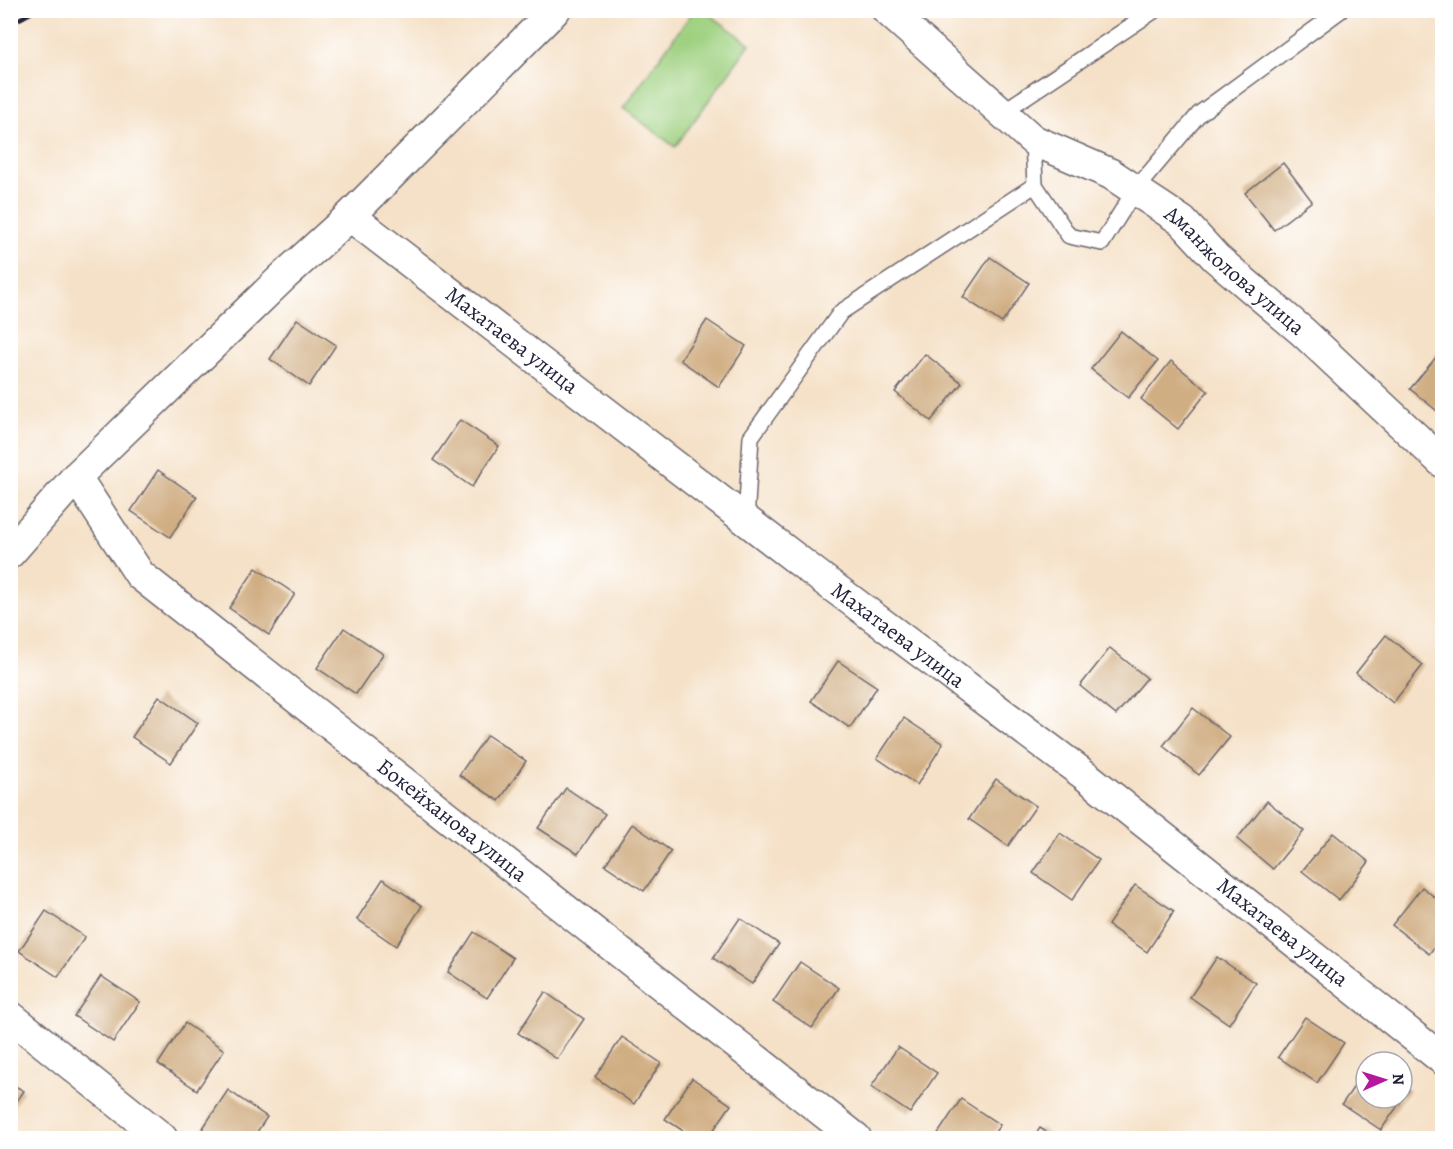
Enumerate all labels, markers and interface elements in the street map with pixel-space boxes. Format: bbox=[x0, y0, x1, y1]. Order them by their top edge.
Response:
street label: Аманжолова улица bbox=[1158, 198, 1312, 343]
street label: Махатаева улица bbox=[439, 280, 585, 402]
street label: Махатаева улица bbox=[825, 575, 972, 696]
street label: Бокейханова улица bbox=[371, 752, 534, 889]
street label: Махатаева улица bbox=[1211, 871, 1355, 994]
north arrow bbox=[1354, 1050, 1414, 1110]
text: N bbox=[1387, 1073, 1409, 1086]

